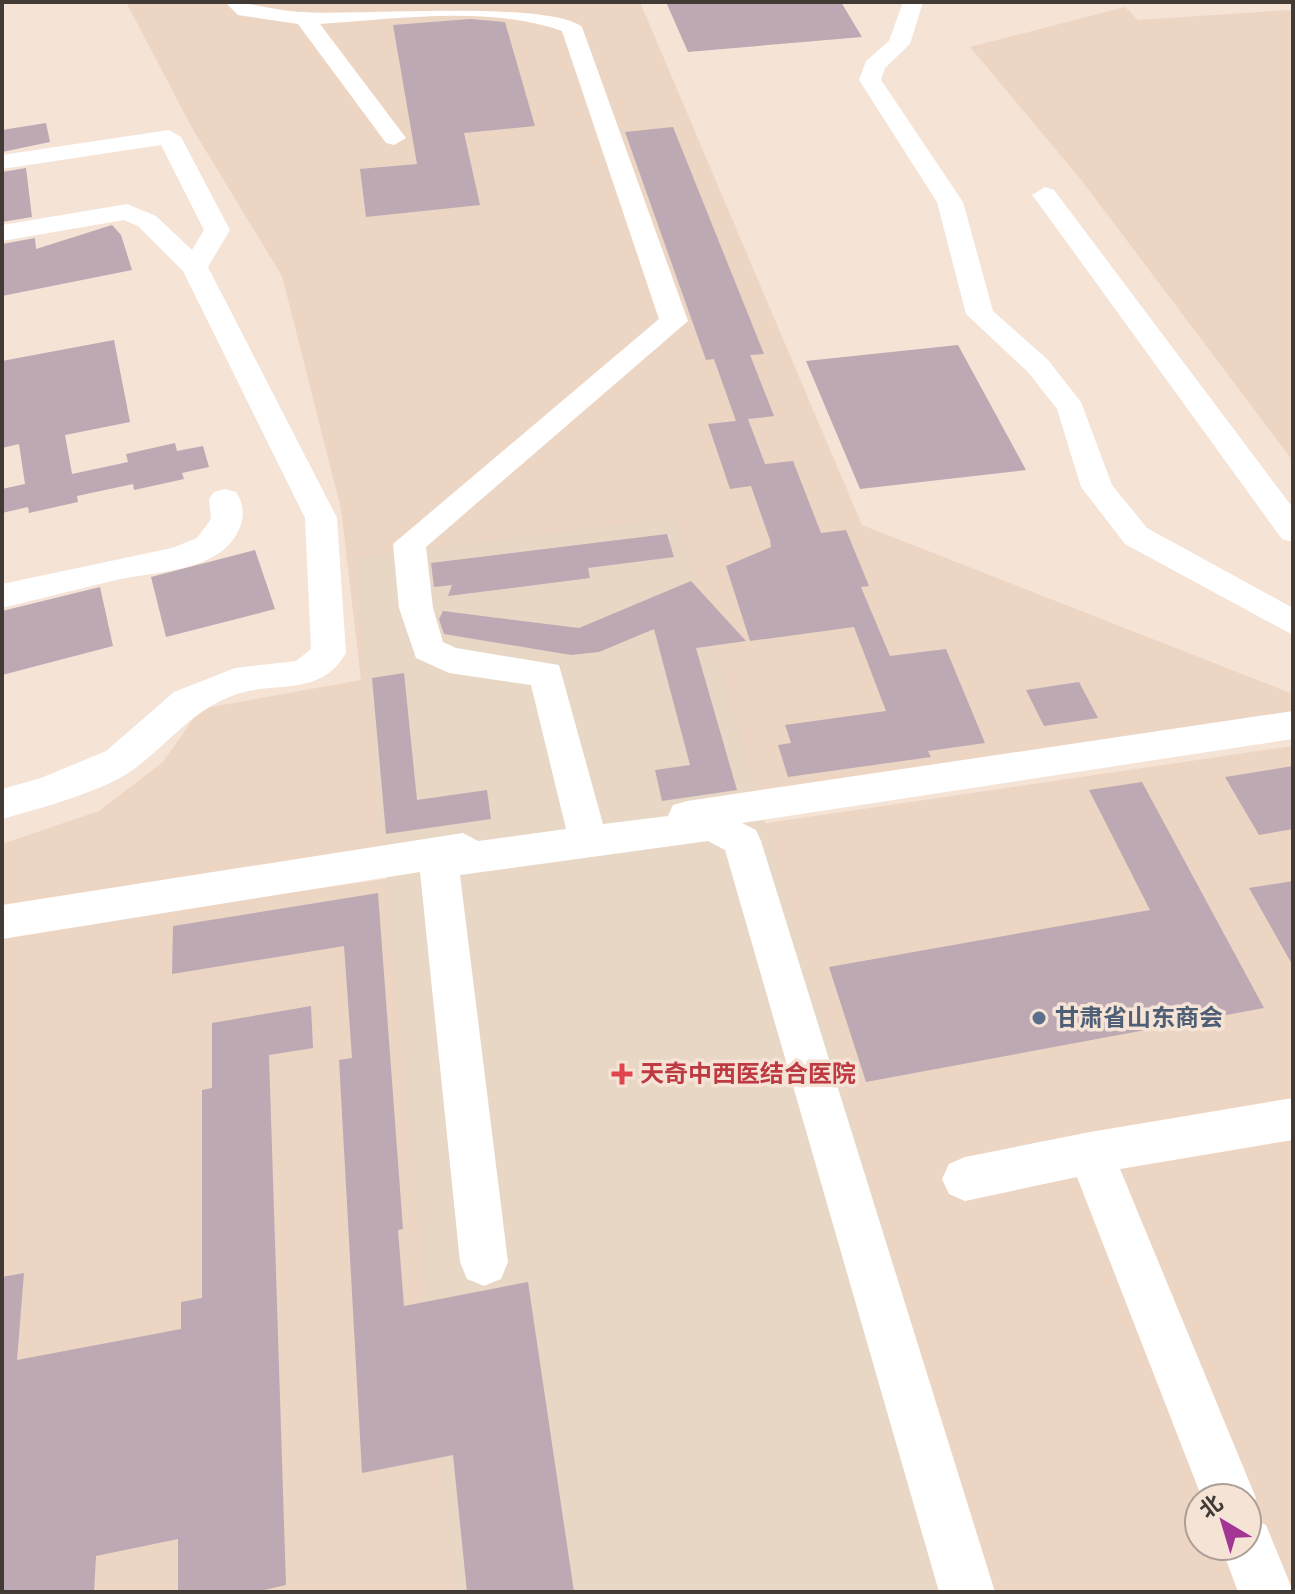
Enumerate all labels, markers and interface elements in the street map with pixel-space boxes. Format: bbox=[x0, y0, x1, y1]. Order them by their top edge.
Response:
place label: 甘肃省山东商会 bbox=[1055, 1004, 1223, 1032]
marker: 甘肃省山东商会 bbox=[1030, 1009, 1048, 1027]
place label: 天奇中西医结合医院 bbox=[640, 1060, 856, 1088]
marker: 天奇中西医结合医院 bbox=[611, 1063, 633, 1085]
north arrow bbox=[1183, 1482, 1263, 1562]
text: 北 bbox=[1195, 1490, 1227, 1523]

